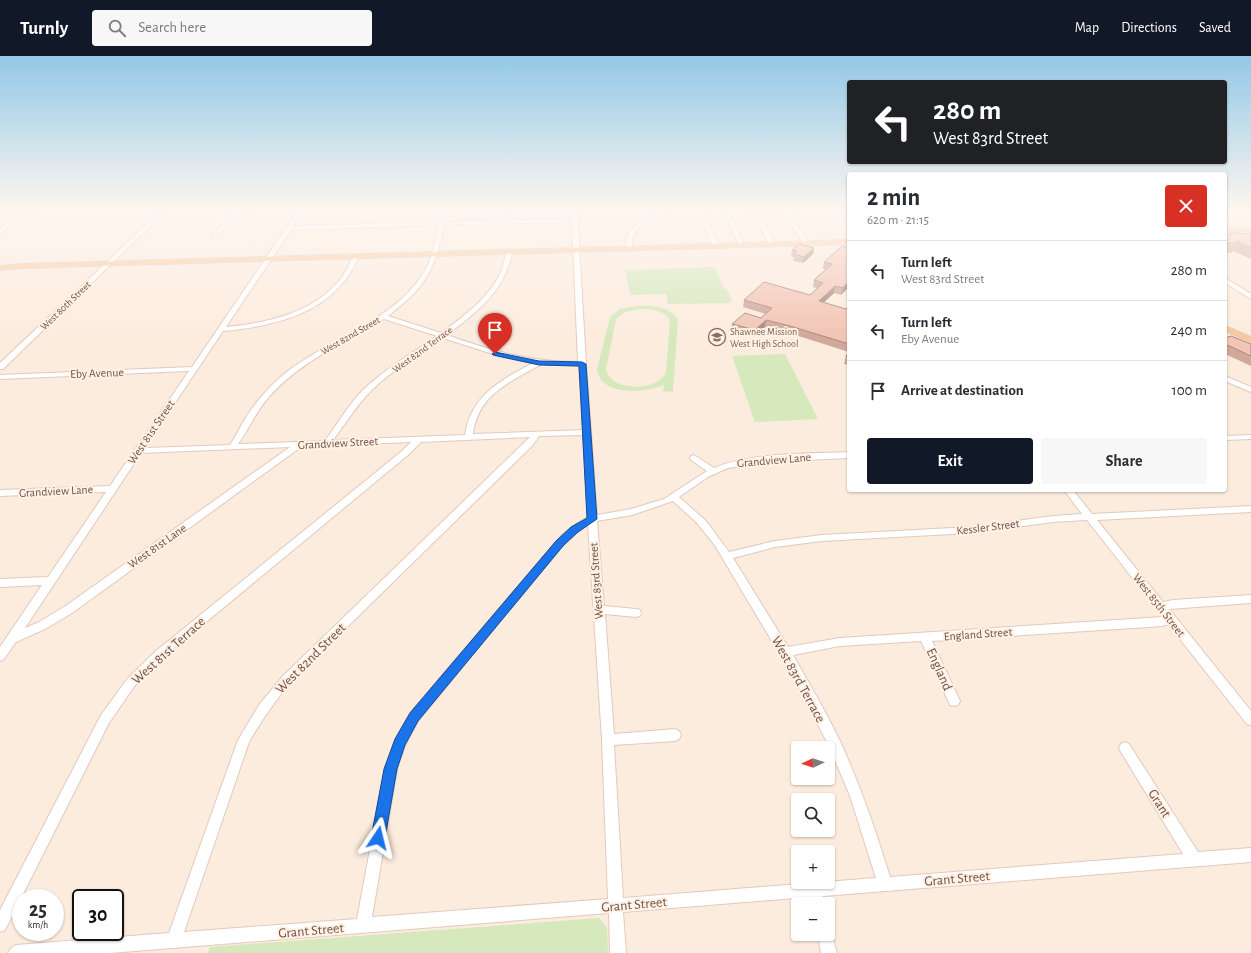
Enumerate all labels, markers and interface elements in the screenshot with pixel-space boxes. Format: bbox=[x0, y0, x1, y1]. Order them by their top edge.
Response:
search box bbox=[92, 10, 372, 46]
icon: search bbox=[106, 17, 128, 39]
text: Turnly bbox=[20, 19, 68, 38]
text: Search here bbox=[138, 20, 206, 35]
text: Map bbox=[1075, 21, 1099, 35]
text: Directions bbox=[1121, 21, 1177, 35]
text: Saved bbox=[1199, 21, 1231, 35]
icon: left bbox=[867, 96, 919, 148]
text: 280 m bbox=[933, 97, 1001, 125]
text: West 83rd Street bbox=[933, 130, 1048, 148]
button: close bbox=[1165, 185, 1207, 227]
text: 2 min bbox=[867, 186, 920, 210]
text: 620 m · 21:15 bbox=[867, 214, 929, 227]
text: Turn left bbox=[901, 255, 952, 270]
icon: left bbox=[867, 260, 889, 282]
text: 280 m bbox=[1171, 263, 1207, 278]
text: West 83rd Street bbox=[901, 273, 984, 286]
street label: West 80th Street bbox=[39, 279, 93, 332]
pin bbox=[478, 313, 512, 354]
street label: West 82nd Street bbox=[319, 315, 382, 357]
text: Turn left bbox=[901, 315, 952, 330]
icon: arrive bbox=[484, 319, 506, 341]
icon: left bbox=[867, 320, 889, 342]
text: 240 m bbox=[1171, 323, 1207, 338]
street label: West 82nd Terrace bbox=[391, 325, 455, 375]
school or university icon: Shawnee Mission West High School bbox=[707, 327, 727, 347]
place label: Shawnee Mission West High School bbox=[730, 327, 798, 349]
text: Eby Avenue bbox=[901, 333, 959, 346]
street label: Eby Avenue bbox=[70, 366, 124, 381]
icon: arrive bbox=[867, 380, 889, 402]
text: Arrive at destination bbox=[901, 383, 1024, 398]
text: 100 m bbox=[1172, 383, 1207, 398]
street label: West 81st Street bbox=[125, 398, 177, 466]
street label: Grandview Street bbox=[298, 435, 379, 451]
button: Exit bbox=[867, 438, 1033, 484]
button: Share bbox=[1041, 438, 1207, 484]
street label: Grandview Lane bbox=[736, 451, 812, 469]
street label: Grandview Lane bbox=[19, 483, 93, 499]
street label: Kessler Street bbox=[956, 517, 1020, 537]
street label: West 81st Lane bbox=[126, 522, 188, 570]
street label: West 83rd Street bbox=[587, 542, 605, 620]
street label: West 85th Street bbox=[1131, 571, 1188, 639]
street label: West 81st Terrace bbox=[129, 614, 208, 687]
street label: West 82nd Street bbox=[273, 620, 349, 697]
street label: England Street bbox=[943, 626, 1013, 642]
street label: West 83rd Terrace bbox=[769, 634, 828, 725]
street label: England bbox=[924, 646, 955, 693]
north arrow bbox=[791, 741, 835, 785]
map controls bbox=[791, 741, 835, 941]
street label: Grant bbox=[1145, 787, 1173, 821]
button: search bbox=[791, 793, 835, 837]
position arrow bbox=[357, 817, 399, 859]
button: + bbox=[791, 845, 835, 889]
street label: Grant Street bbox=[924, 869, 991, 889]
speed limit sign: 30 bbox=[72, 889, 124, 941]
street label: Grant Street bbox=[601, 895, 668, 915]
button: − bbox=[791, 897, 835, 941]
text: 25 bbox=[29, 900, 47, 920]
text: km/h bbox=[28, 920, 48, 930]
street label: Grant Street bbox=[278, 921, 345, 941]

